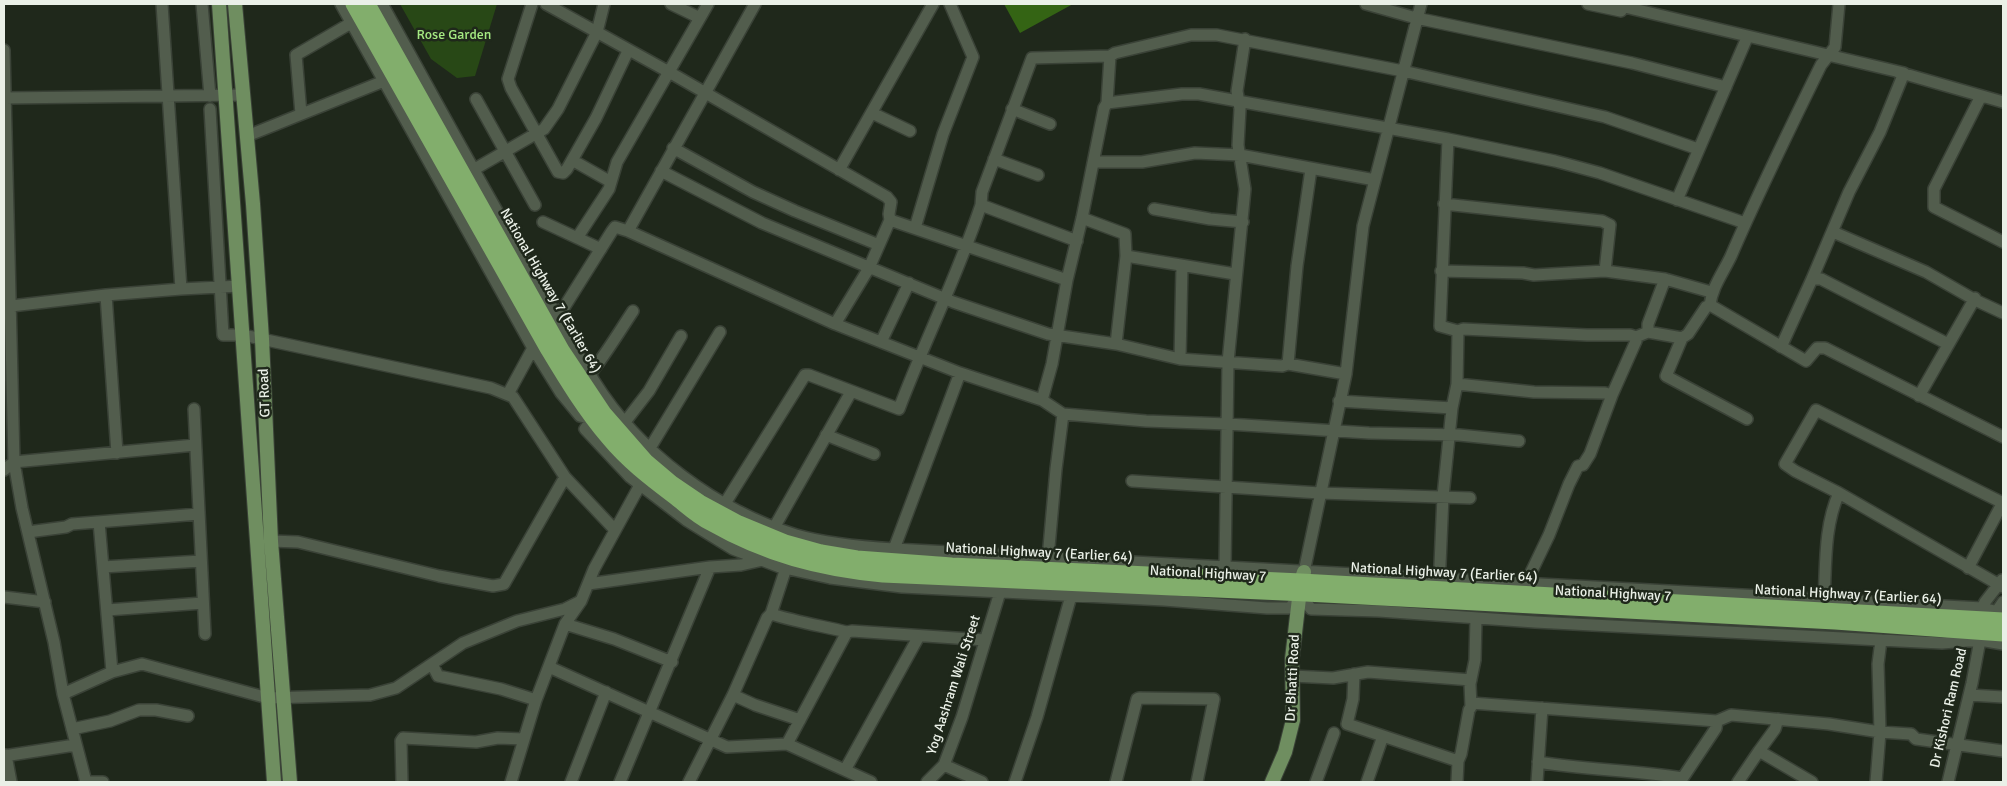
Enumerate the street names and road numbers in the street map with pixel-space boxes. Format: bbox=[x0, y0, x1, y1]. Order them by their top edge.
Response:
street label: National Highway 7 (Earlier 64) bbox=[496, 206, 604, 376]
street label: GT Road bbox=[256, 368, 274, 418]
street label: National Highway 7 (Earlier 64) bbox=[945, 540, 1133, 566]
street label: National Highway 7 (Earlier 64) bbox=[1350, 560, 1538, 586]
street label: National Highway 7 bbox=[1149, 563, 1267, 585]
street label: National Highway 7 (Earlier 64) bbox=[1754, 582, 1942, 608]
street label: National Highway 7 bbox=[1554, 583, 1672, 605]
street label: Yog Aashram Wali Street bbox=[924, 613, 984, 757]
street label: Dr Bhatti Road bbox=[1282, 634, 1304, 722]
street label: Dr Kishori Ram Road bbox=[1927, 647, 1971, 769]

